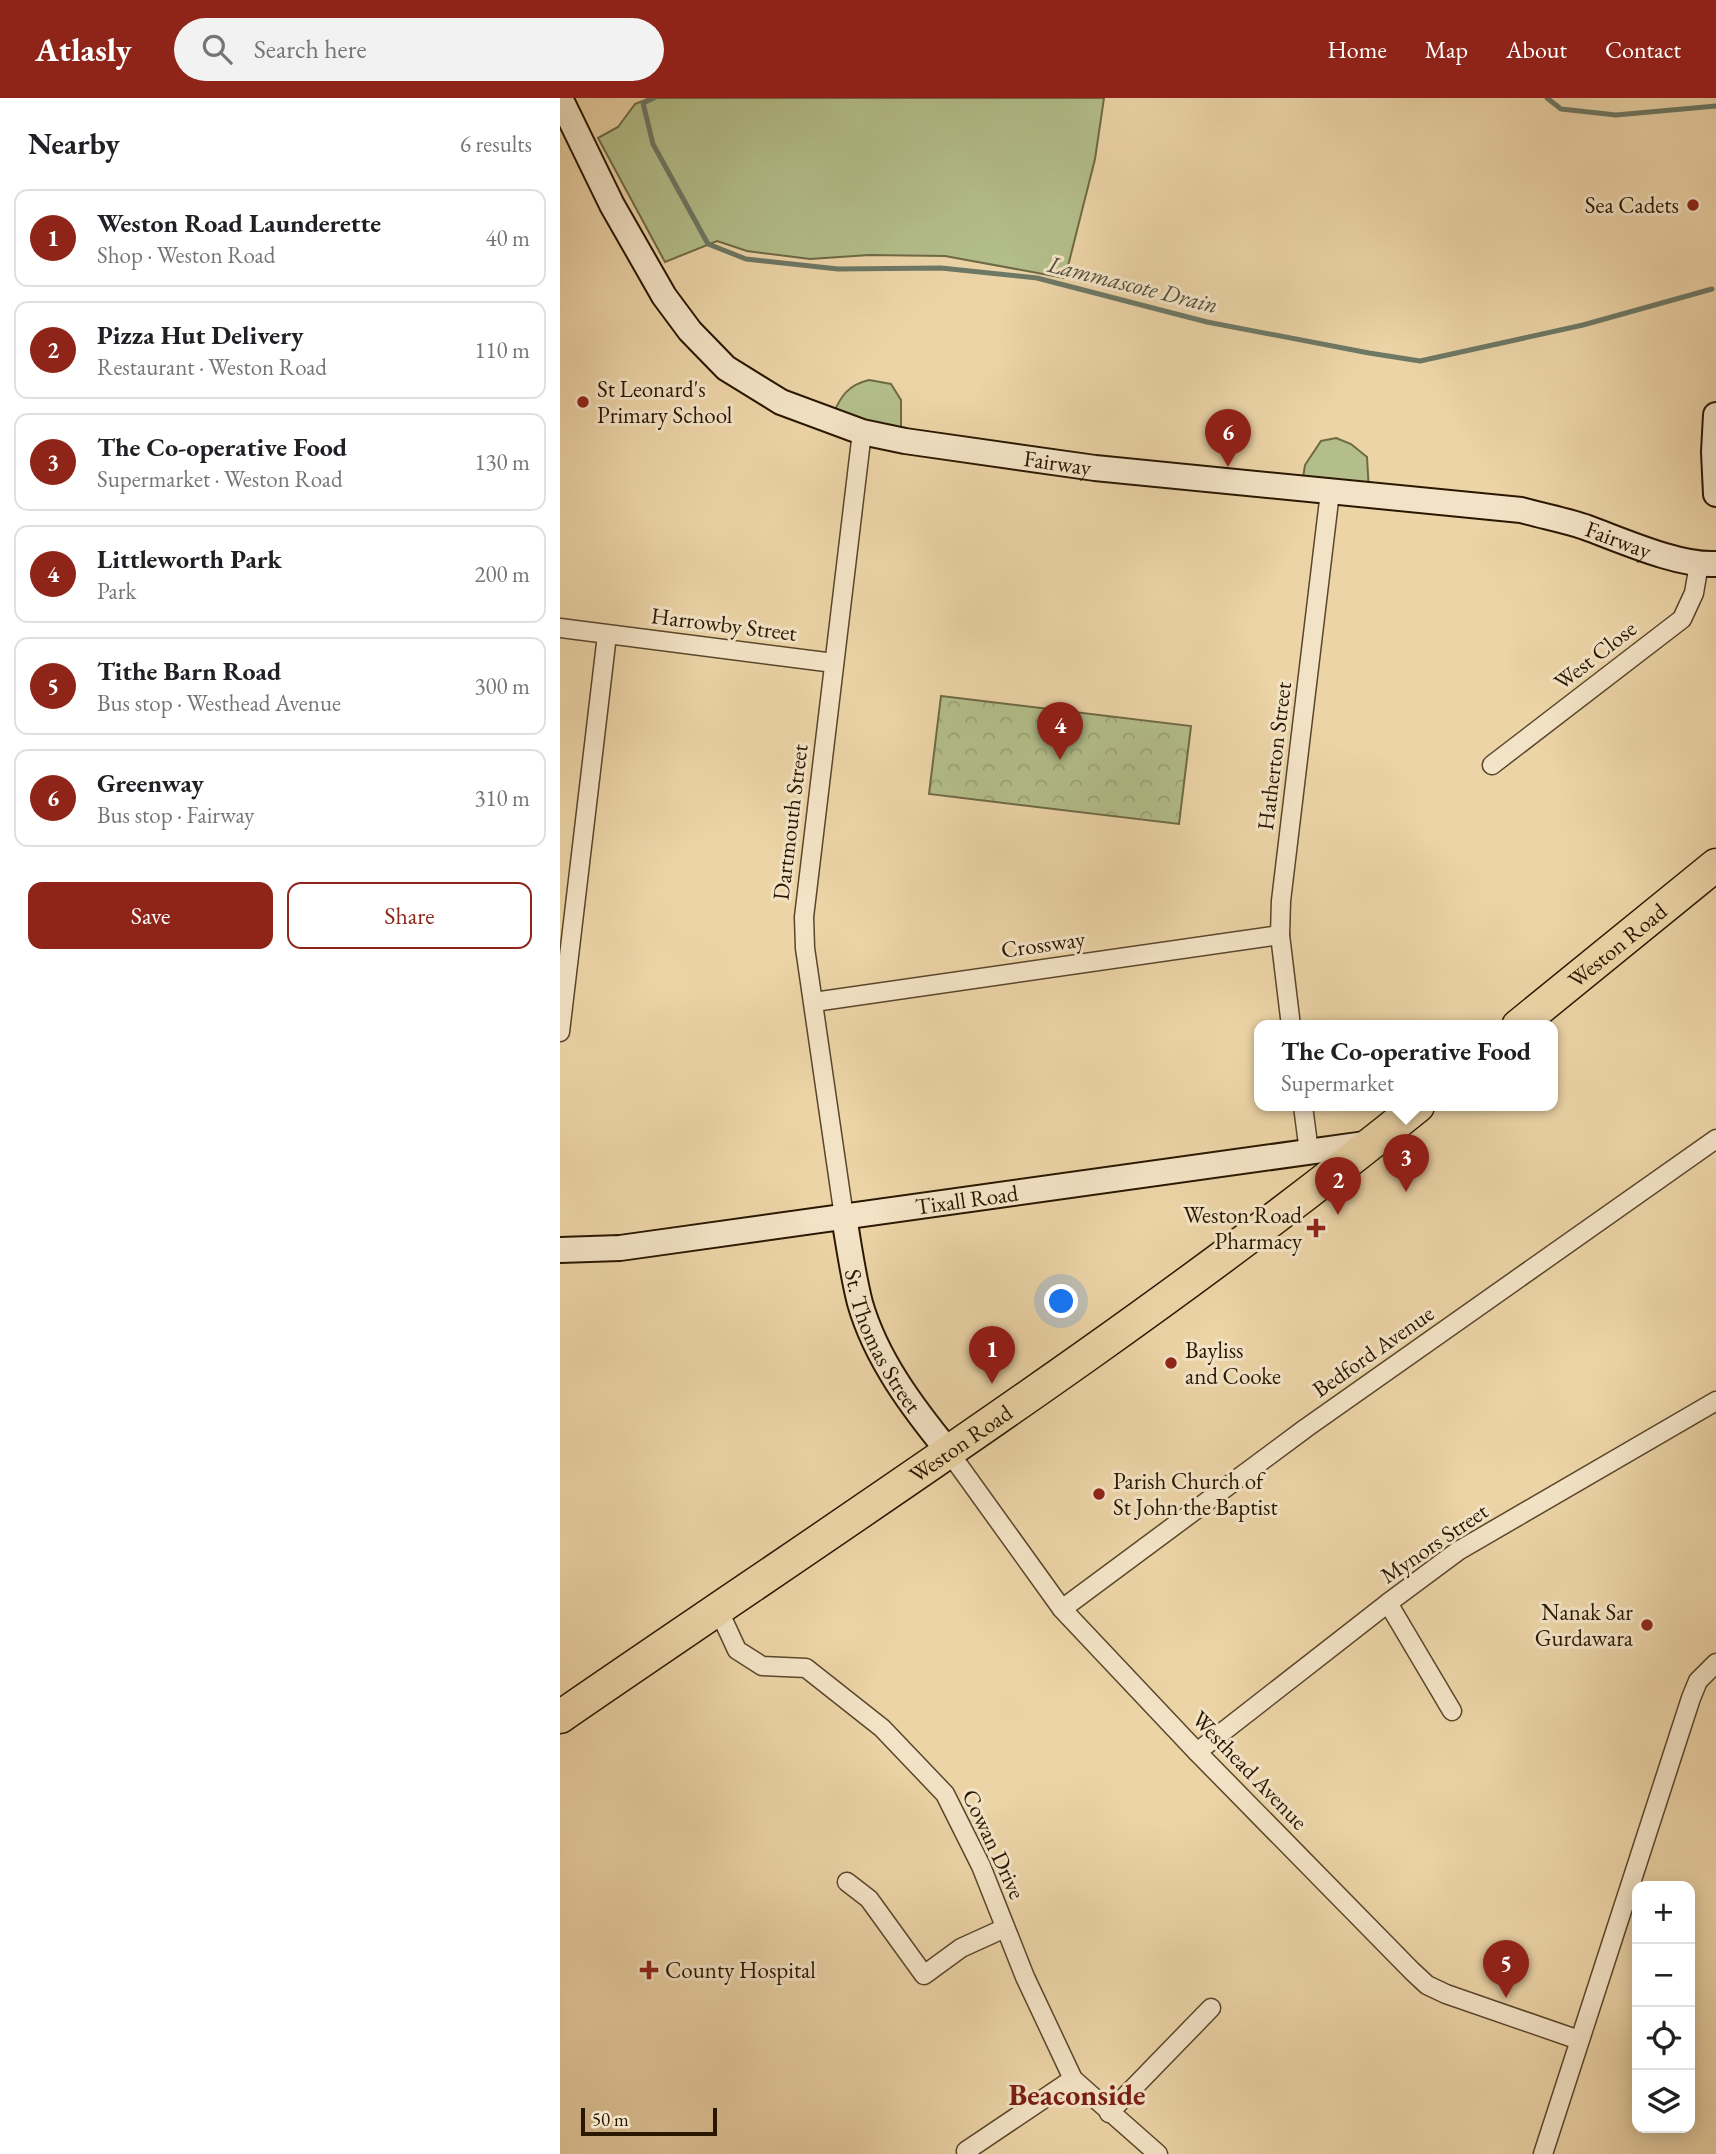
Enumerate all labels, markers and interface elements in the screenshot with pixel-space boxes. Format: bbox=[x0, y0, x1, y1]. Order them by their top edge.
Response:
search box bbox=[174, 18, 664, 81]
text: Atlasly bbox=[35, 28, 132, 71]
icon: search bbox=[198, 30, 236, 68]
text: Search here bbox=[254, 32, 367, 66]
text: Home bbox=[1327, 34, 1387, 65]
text: Map bbox=[1425, 34, 1468, 65]
text: About bbox=[1506, 34, 1567, 65]
text: Contact bbox=[1605, 34, 1681, 65]
text: Nearby bbox=[28, 124, 120, 163]
text: 6 results bbox=[460, 129, 532, 159]
place label: Sea Cadets bbox=[1585, 190, 1679, 220]
marker: Sea Cadets bbox=[1685, 197, 1701, 213]
text: Weston Road Launderette bbox=[97, 206, 381, 240]
text: 1 bbox=[47, 223, 59, 253]
text: 40 m bbox=[485, 223, 530, 253]
text: Shop · Weston Road bbox=[97, 240, 275, 270]
water label: Lammascote Drain bbox=[1044, 248, 1221, 320]
text: Pizza Hut Delivery bbox=[97, 318, 303, 352]
text: 2 bbox=[47, 335, 59, 365]
text: 110 m bbox=[474, 335, 530, 365]
text: Restaurant · Weston Road bbox=[97, 352, 327, 382]
place label: St Leonard's Primary School bbox=[597, 374, 733, 430]
marker: St Leonard's Primary School bbox=[575, 394, 591, 410]
pin: 6 bbox=[1205, 409, 1251, 467]
text: The Co-operative Food bbox=[97, 430, 347, 464]
street label: Fairway bbox=[1022, 443, 1094, 482]
text: 3 bbox=[47, 447, 59, 477]
text: 130 m bbox=[474, 447, 530, 477]
text: Supermarket · Weston Road bbox=[97, 464, 343, 494]
street label: Fairway bbox=[1581, 513, 1656, 566]
text: Littleworth Park bbox=[97, 542, 282, 576]
text: 4 bbox=[47, 559, 59, 589]
text: 200 m bbox=[474, 559, 530, 589]
text: Park bbox=[97, 576, 136, 606]
street label: Harrowby Street bbox=[649, 600, 799, 648]
street label: West Close bbox=[1548, 613, 1642, 697]
text: Tithe Barn Road bbox=[97, 654, 281, 688]
text: 5 bbox=[47, 671, 59, 701]
text: 300 m bbox=[474, 671, 530, 701]
street label: Hatherton Street bbox=[1250, 679, 1298, 832]
text: Bus stop · Westhead Avenue bbox=[97, 688, 341, 718]
pin: 4 bbox=[1037, 702, 1083, 760]
street label: Dartmouth Street bbox=[766, 741, 815, 902]
text: Greenway bbox=[97, 766, 204, 800]
text: 6 bbox=[47, 783, 59, 813]
text: 310 m bbox=[474, 783, 530, 813]
text: Bus stop · Fairway bbox=[97, 800, 254, 830]
button: Save bbox=[28, 882, 273, 949]
button: Share bbox=[287, 882, 532, 949]
street label: Weston Road bbox=[1562, 896, 1673, 994]
street label: Crossway bbox=[999, 923, 1088, 965]
popup bbox=[1254, 1020, 1558, 1111]
text: The Co-operative Food bbox=[1281, 1034, 1531, 1068]
text: Supermarket bbox=[1281, 1068, 1394, 1098]
pin: 3 bbox=[1383, 1134, 1429, 1192]
pin: 2 bbox=[1315, 1157, 1361, 1215]
street label: Tixall Road bbox=[913, 1178, 1020, 1222]
place label: Weston Road Pharmacy bbox=[1183, 1200, 1303, 1256]
marker: Weston Road Pharmacy bbox=[1308, 1220, 1324, 1236]
street label: St. Thomas Street bbox=[838, 1266, 929, 1420]
your location bbox=[1044, 1284, 1078, 1318]
street label: Bedford Avenue bbox=[1306, 1298, 1440, 1404]
pin: 1 bbox=[969, 1326, 1015, 1384]
place label: Bayliss and Cooke bbox=[1185, 1335, 1281, 1391]
marker: Bayliss and Cooke bbox=[1163, 1355, 1179, 1371]
street label: Weston Road bbox=[903, 1397, 1018, 1490]
place label: Parish Church of St John the Baptist bbox=[1113, 1466, 1279, 1522]
marker: Parish Church of St John the Baptist bbox=[1091, 1486, 1107, 1502]
street label: Mynors Street bbox=[1374, 1496, 1494, 1590]
place label: Nanak Sar Gurdawara bbox=[1535, 1597, 1634, 1653]
marker: Nanak Sar Gurdawara bbox=[1639, 1617, 1655, 1633]
street label: Westhead Avenue bbox=[1185, 1704, 1315, 1836]
street label: Cowan Drive bbox=[956, 1784, 1033, 1904]
map controls bbox=[1632, 1881, 1695, 2133]
button: + bbox=[1632, 1881, 1695, 1944]
pin: 5 bbox=[1483, 1940, 1529, 1998]
button: − bbox=[1632, 1944, 1695, 2007]
place label: County Hospital bbox=[665, 1955, 816, 1985]
marker: County Hospital bbox=[639, 1960, 659, 1980]
button: locate bbox=[1632, 2007, 1695, 2070]
button: layers bbox=[1632, 2070, 1695, 2133]
district label: Beaconside bbox=[1009, 2075, 1145, 2114]
scale bar bbox=[581, 2105, 718, 2137]
text: 50 m bbox=[592, 2107, 629, 2132]

